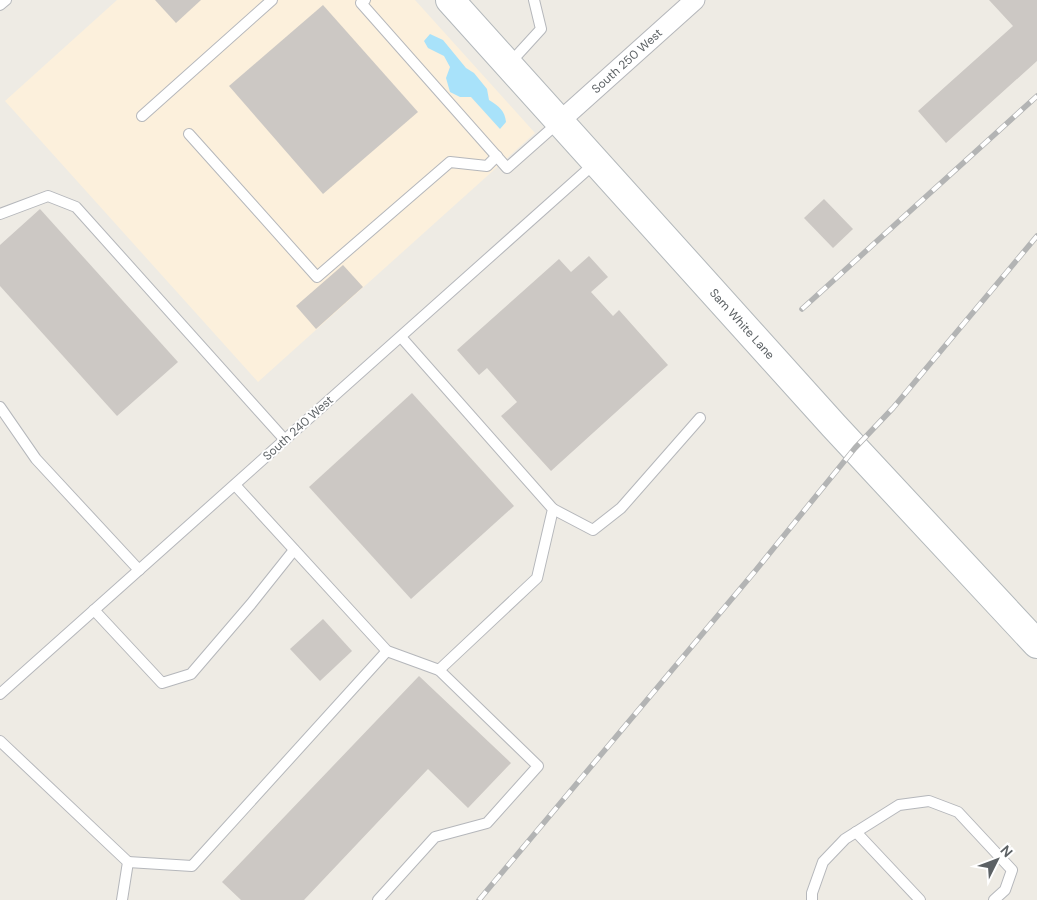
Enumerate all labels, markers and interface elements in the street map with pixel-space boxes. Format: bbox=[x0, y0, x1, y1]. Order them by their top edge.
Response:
street label: South 250 West bbox=[588, 25, 666, 97]
street label: Sam White Lane bbox=[706, 285, 778, 363]
street label: South 240 West bbox=[259, 392, 337, 464]
north arrow bbox=[972, 835, 1022, 885]
text: N bbox=[997, 841, 1017, 861]

